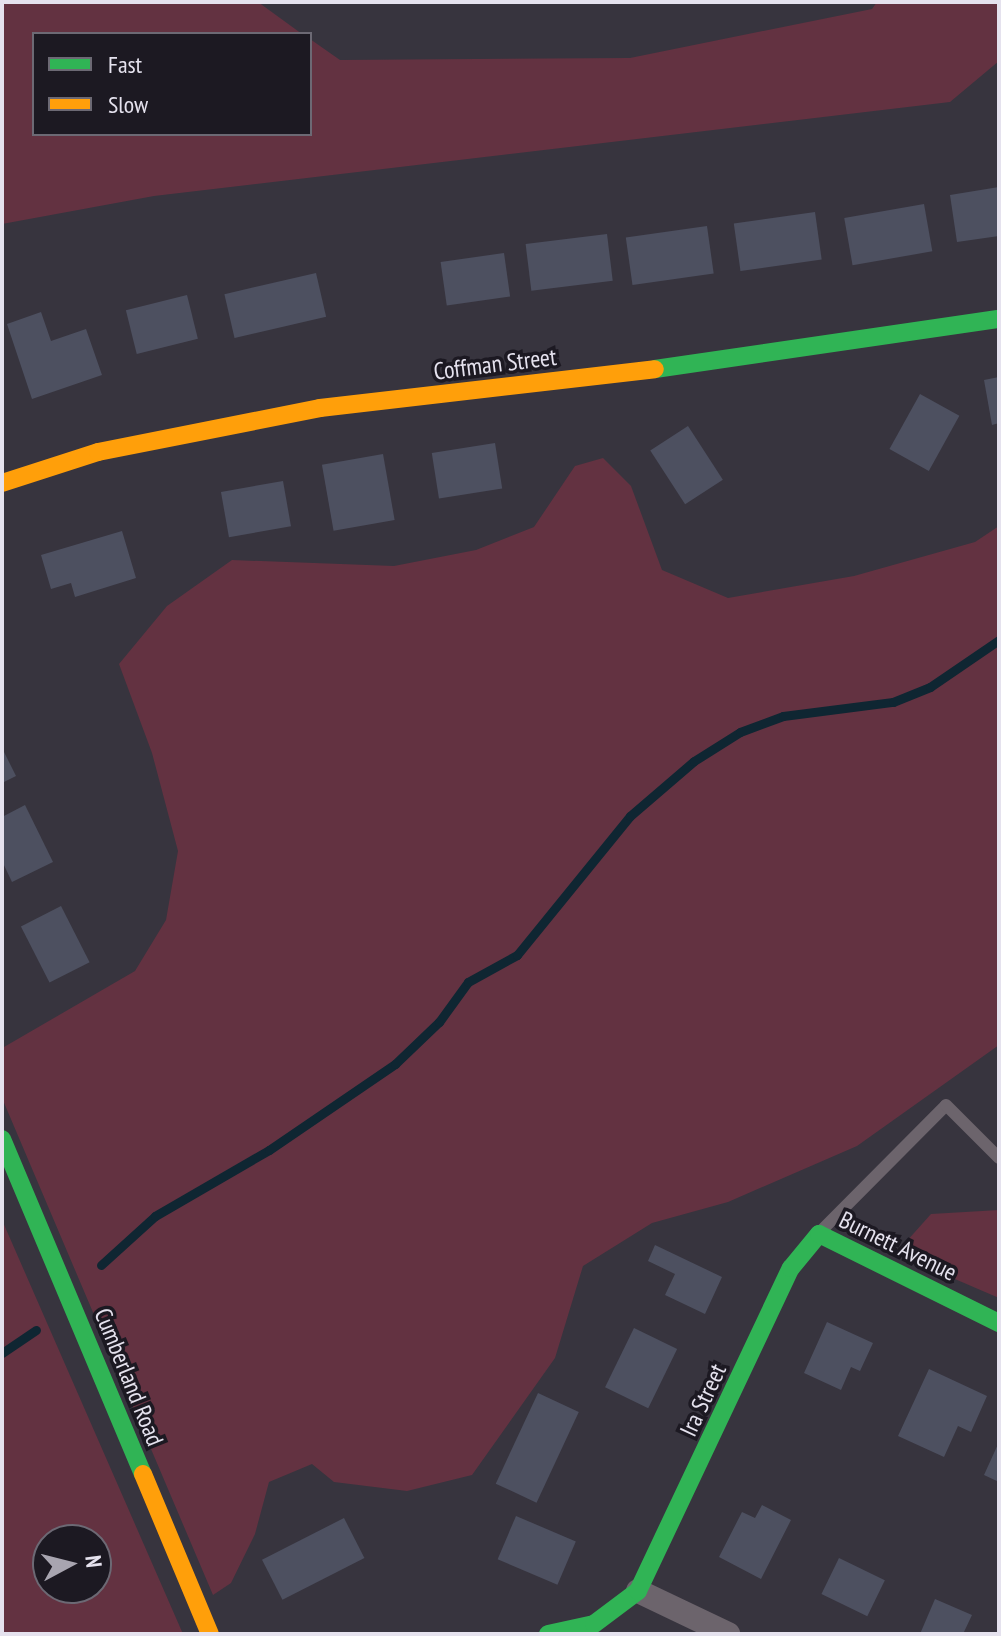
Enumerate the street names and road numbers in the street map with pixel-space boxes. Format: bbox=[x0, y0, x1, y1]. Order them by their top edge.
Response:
street label: Coffman Street bbox=[432, 342, 558, 386]
street label: Burnett Avenue bbox=[834, 1205, 962, 1287]
street label: Cumberland Road bbox=[88, 1304, 170, 1450]
street label: Ira Street bbox=[674, 1359, 732, 1441]

